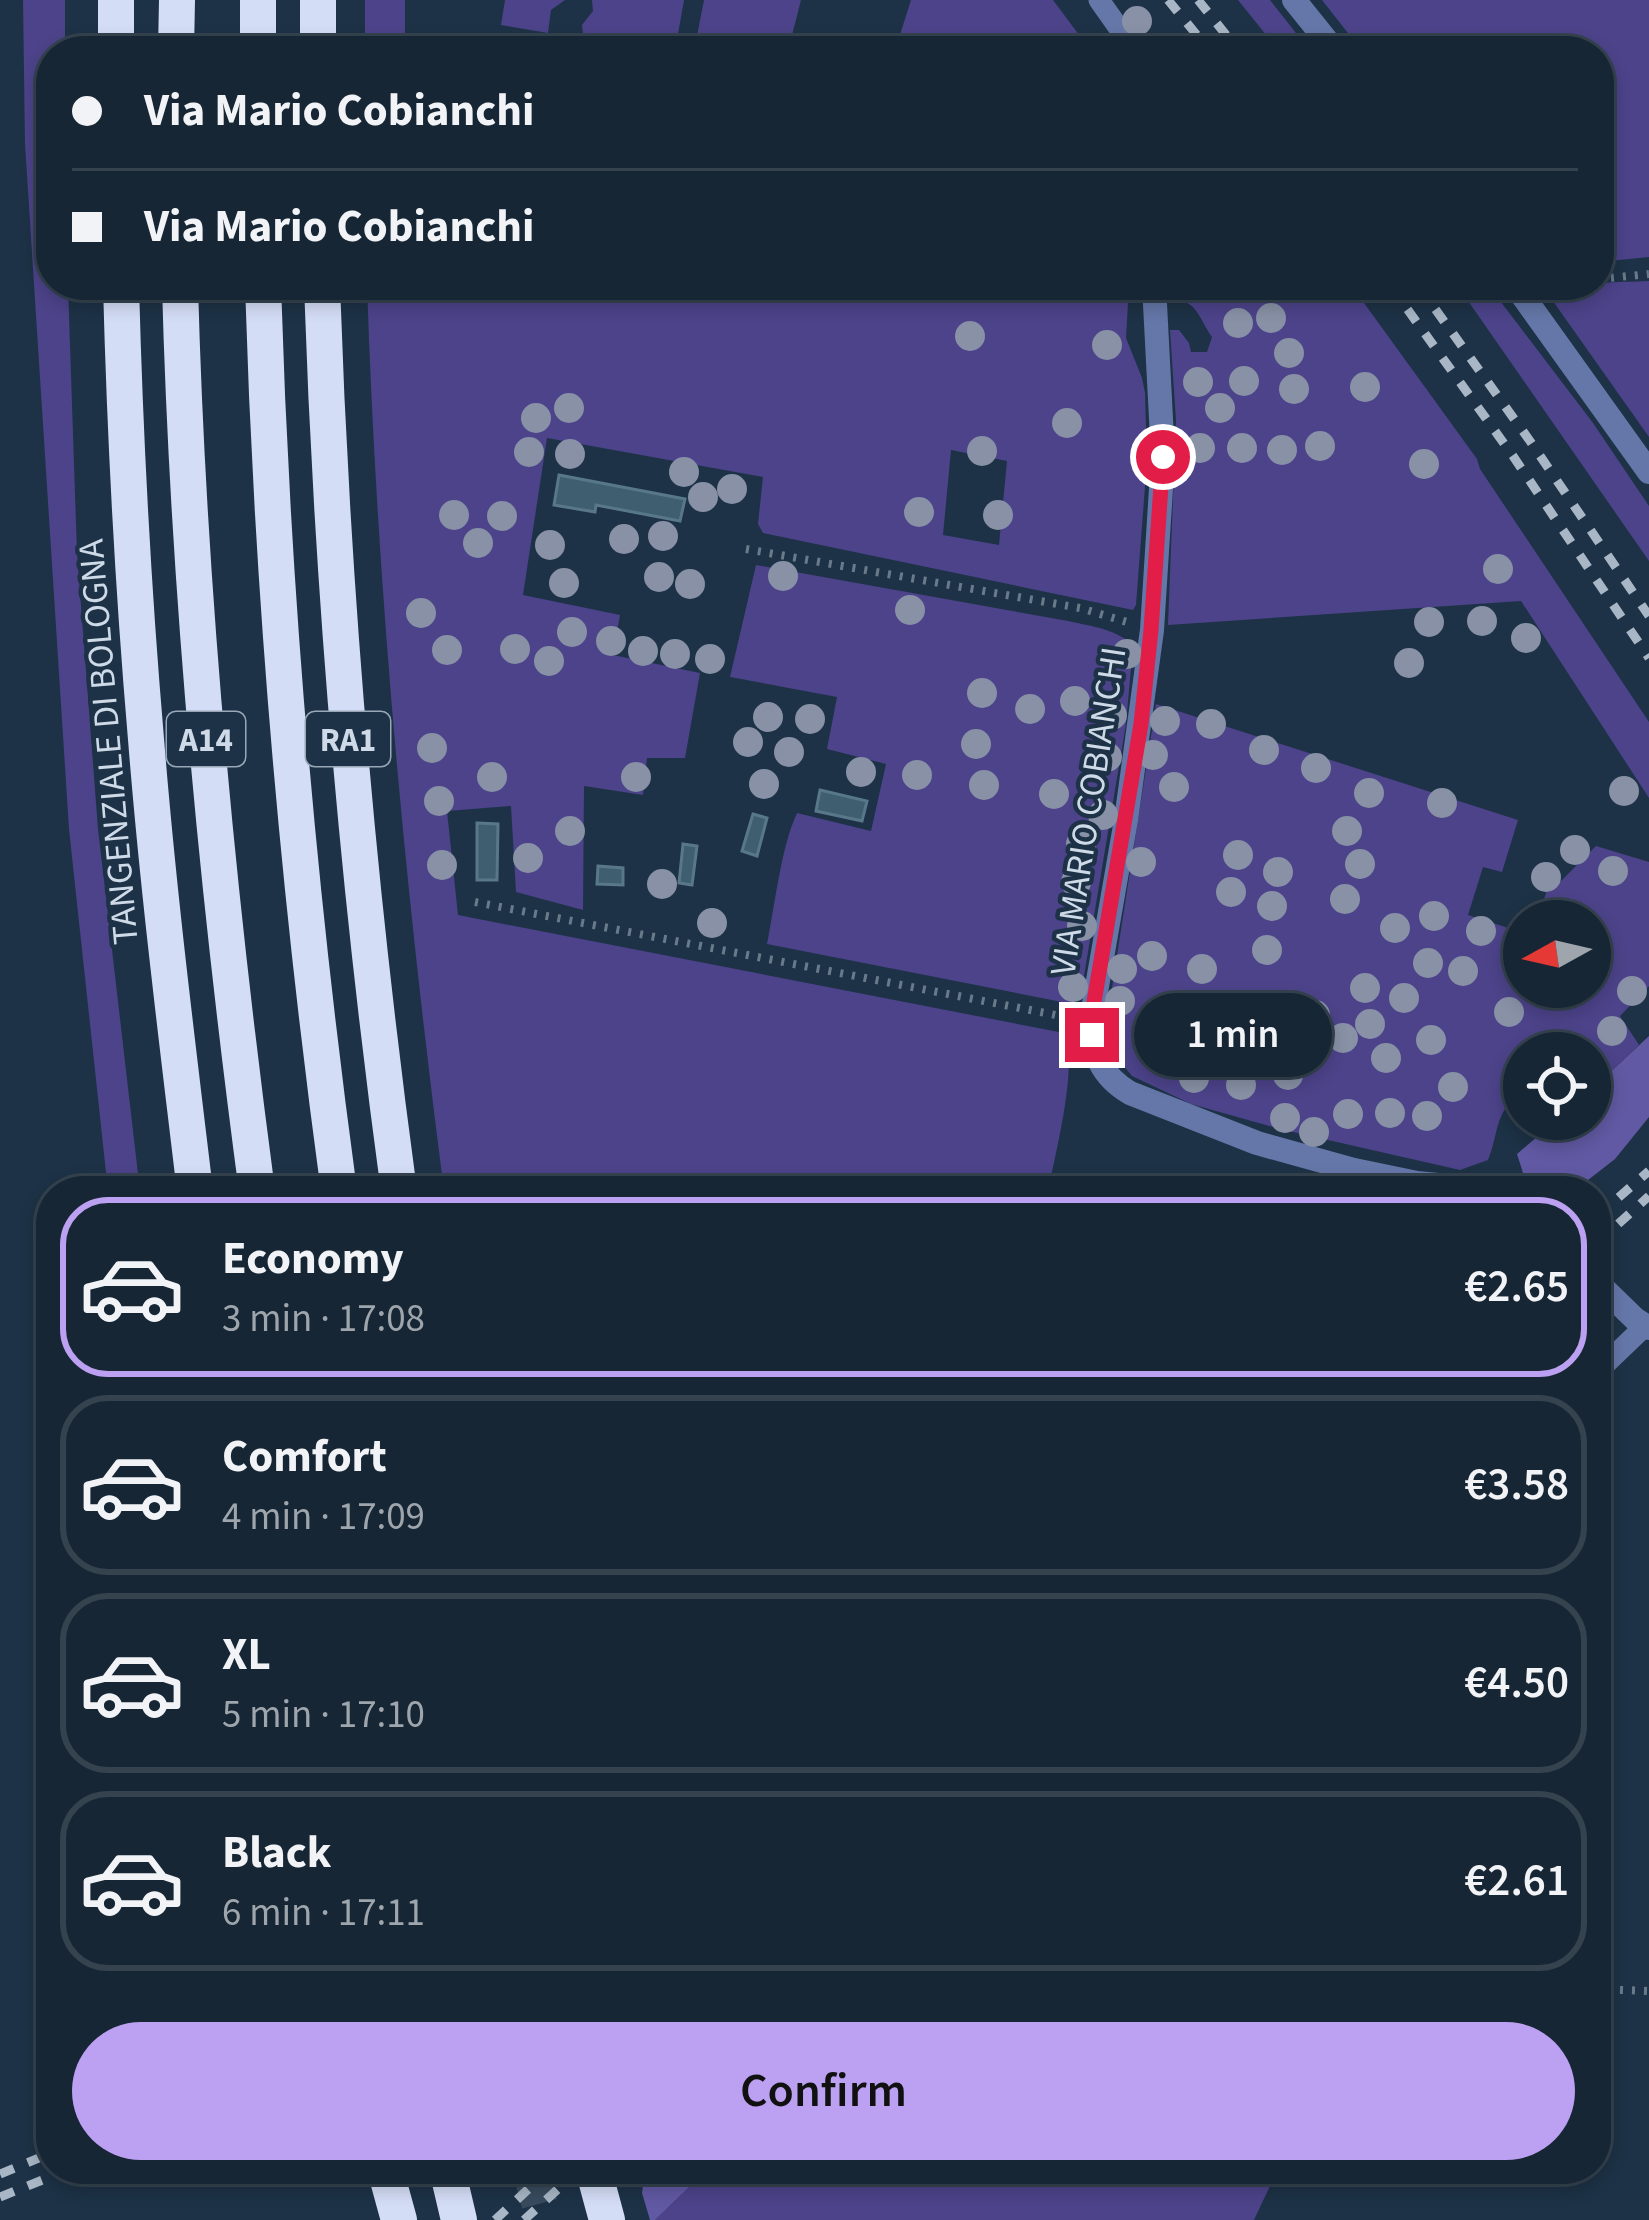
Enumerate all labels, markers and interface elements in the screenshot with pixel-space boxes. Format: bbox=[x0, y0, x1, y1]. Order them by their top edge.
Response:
text: Via Mario Cobianchi bbox=[144, 79, 534, 143]
text: Via Mario Cobianchi bbox=[144, 195, 534, 259]
route start bbox=[1136, 430, 1190, 484]
street label: TANGENZIALE DI BOLOGNA bbox=[65, 537, 152, 947]
street label: VIA MARIO COBIANCHI bbox=[1037, 643, 1140, 979]
road number: A14 bbox=[167, 712, 245, 766]
road number: RA1 bbox=[306, 712, 390, 766]
north arrow bbox=[1503, 900, 1611, 1008]
map controls bbox=[1503, 900, 1611, 1140]
callout: 1 min bbox=[1134, 993, 1332, 1077]
text: 1 min bbox=[1187, 1007, 1279, 1063]
route end bbox=[1065, 1008, 1119, 1062]
button: locate bbox=[1503, 1032, 1611, 1140]
text: Economy bbox=[222, 1227, 404, 1291]
icon: car bbox=[78, 1233, 186, 1341]
text: €2.65 bbox=[1464, 1255, 1569, 1319]
text: 3 min · 17:08 bbox=[222, 1291, 425, 1347]
text: Comfort bbox=[222, 1425, 387, 1489]
icon: car bbox=[78, 1431, 186, 1539]
text: €3.58 bbox=[1464, 1453, 1569, 1517]
text: 4 min · 17:09 bbox=[222, 1489, 425, 1545]
text: XL bbox=[222, 1623, 271, 1687]
icon: car bbox=[78, 1629, 186, 1737]
text: €4.50 bbox=[1464, 1651, 1569, 1715]
text: 5 min · 17:10 bbox=[222, 1687, 425, 1743]
text: Black bbox=[222, 1821, 332, 1885]
icon: car bbox=[78, 1827, 186, 1935]
text: €2.61 bbox=[1464, 1849, 1569, 1913]
text: 6 min · 17:11 bbox=[222, 1885, 425, 1941]
button: Confirm bbox=[72, 2022, 1575, 2160]

